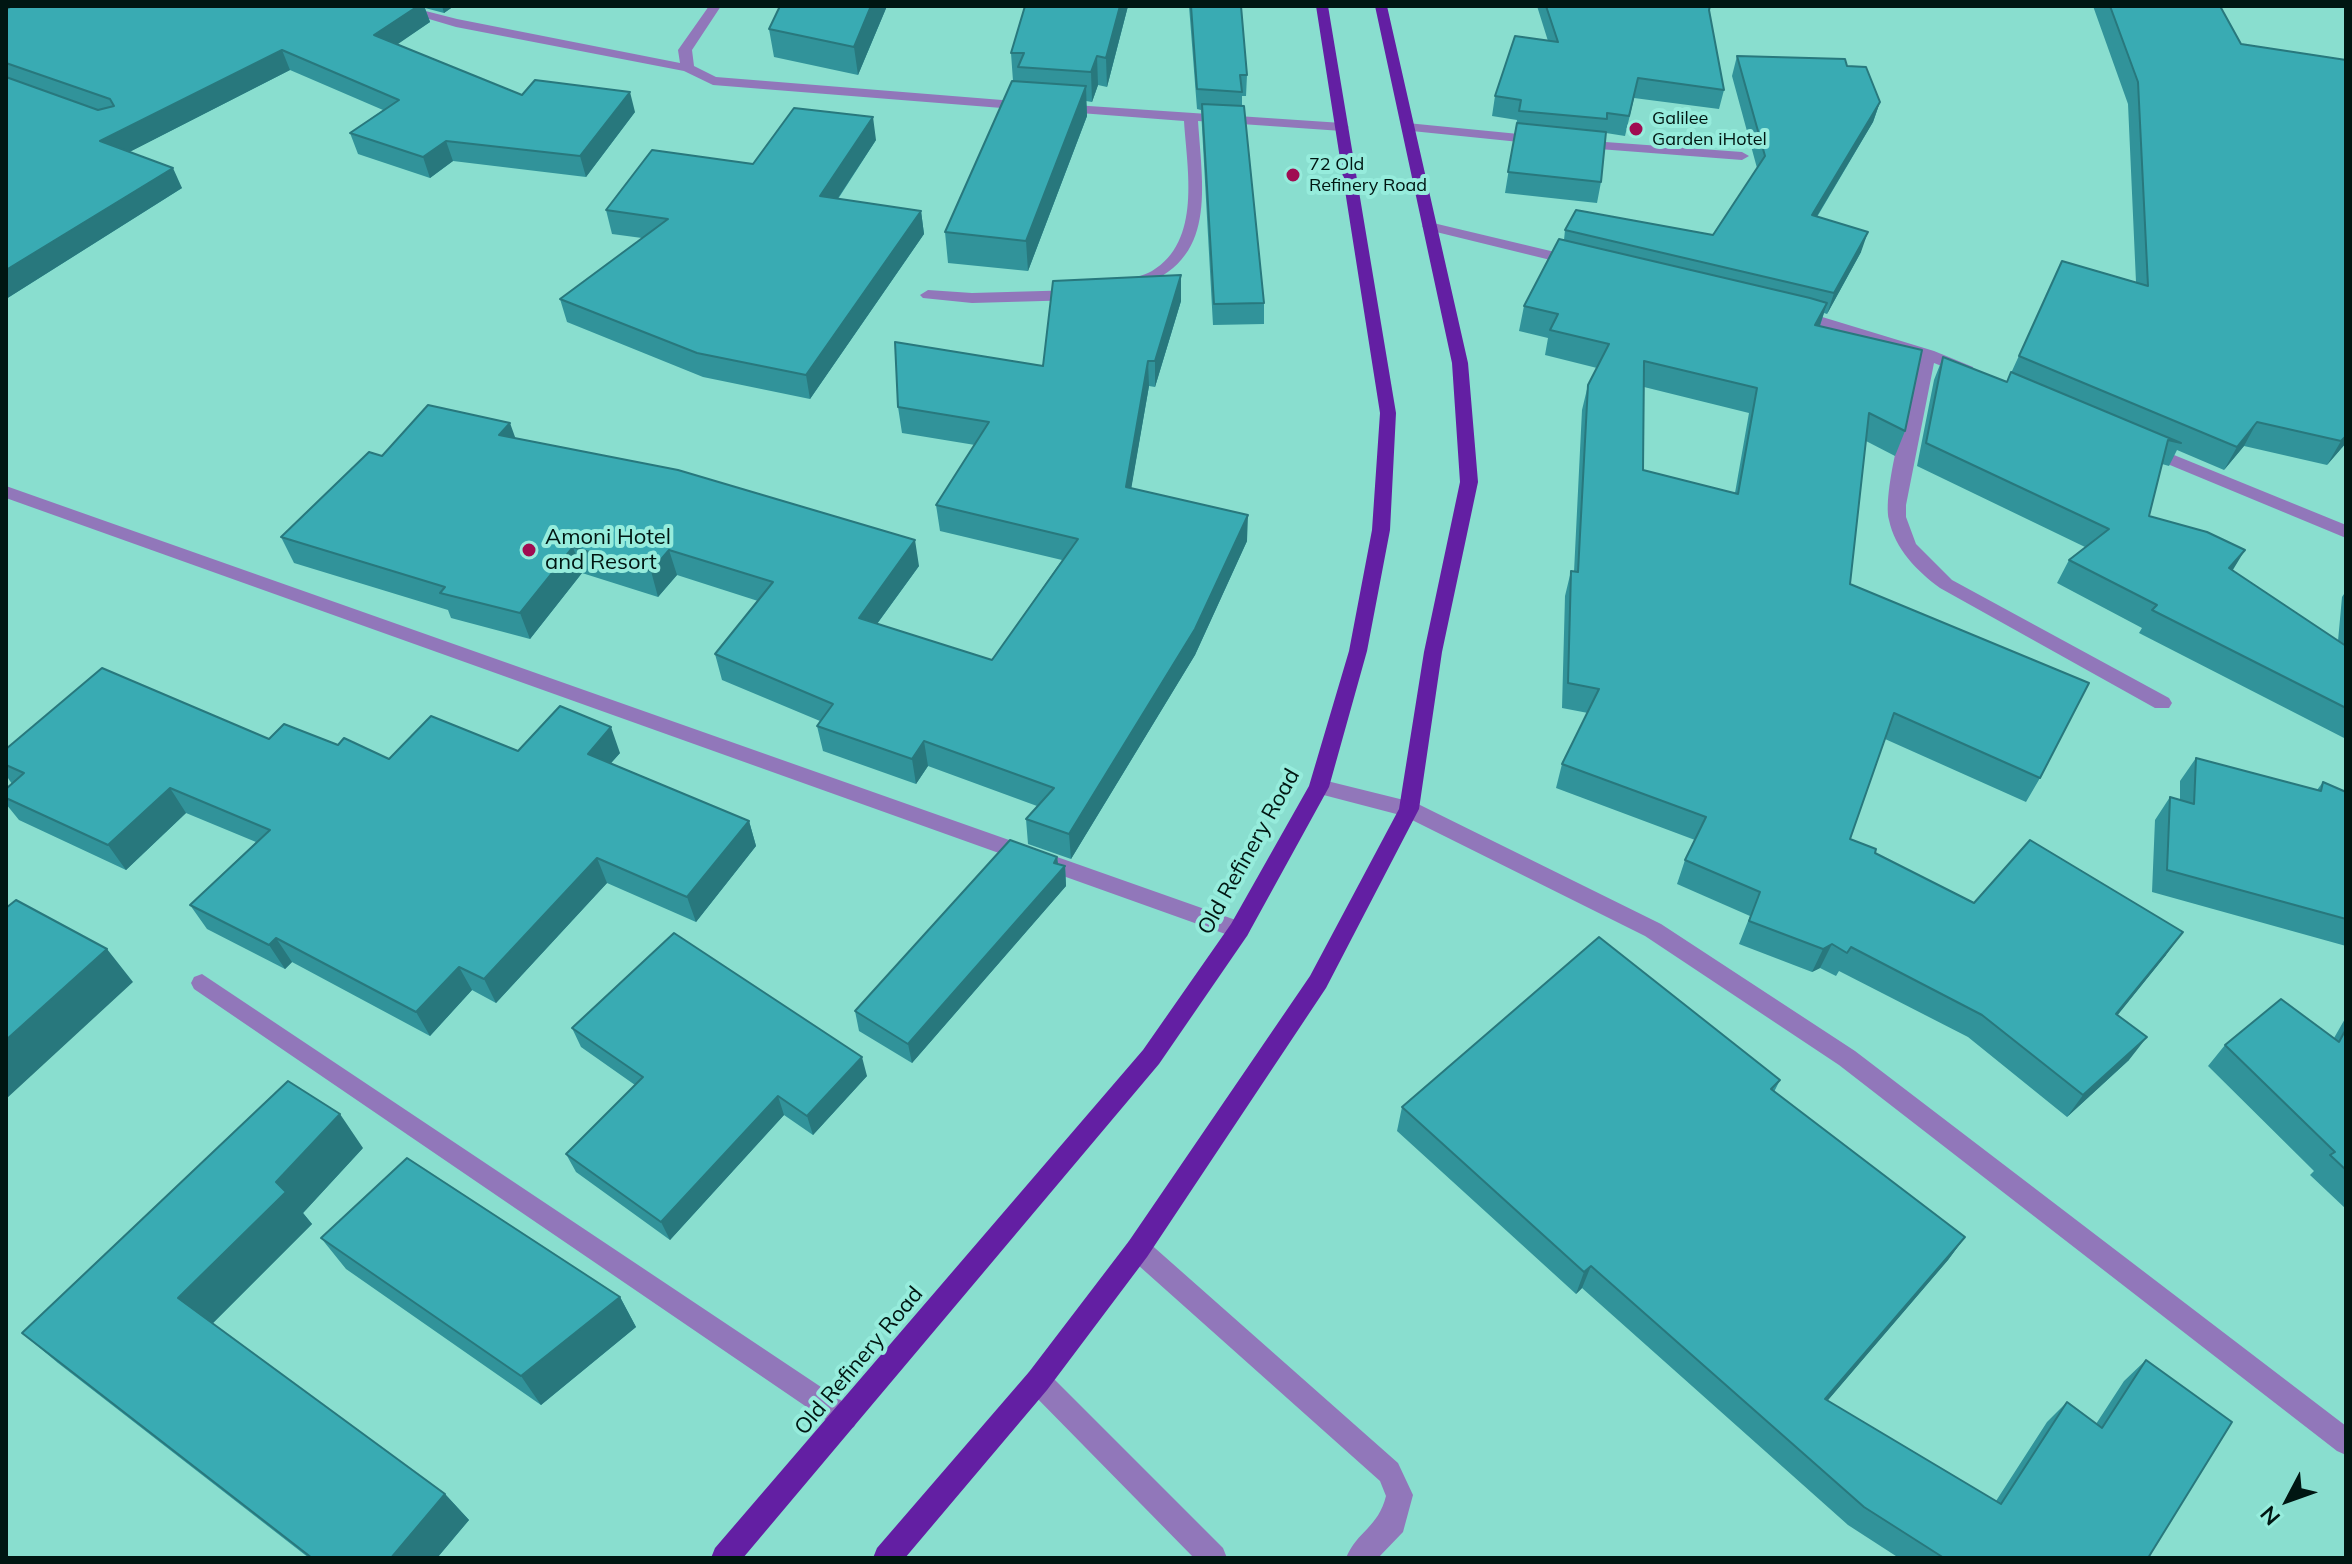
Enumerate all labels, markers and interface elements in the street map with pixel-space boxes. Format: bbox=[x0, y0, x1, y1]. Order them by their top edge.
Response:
place label: Galilee Garden iHotel bbox=[1652, 108, 1767, 150]
marker: Galilee Garden iHotel bbox=[1627, 120, 1645, 138]
place label: 72 Old Refinery Road bbox=[1309, 154, 1427, 196]
marker: 72 Old Refinery Road bbox=[1284, 166, 1302, 184]
place label: Amoni Hotel and Resort bbox=[545, 524, 671, 576]
marker: Amoni Hotel and Resort bbox=[520, 541, 538, 559]
street label: Old Refinery Road bbox=[1192, 764, 1306, 940]
street label: Old Refinery Road bbox=[789, 1281, 929, 1441]
north arrow bbox=[2248, 1460, 2328, 1540]
text: N bbox=[2254, 1500, 2286, 1531]

